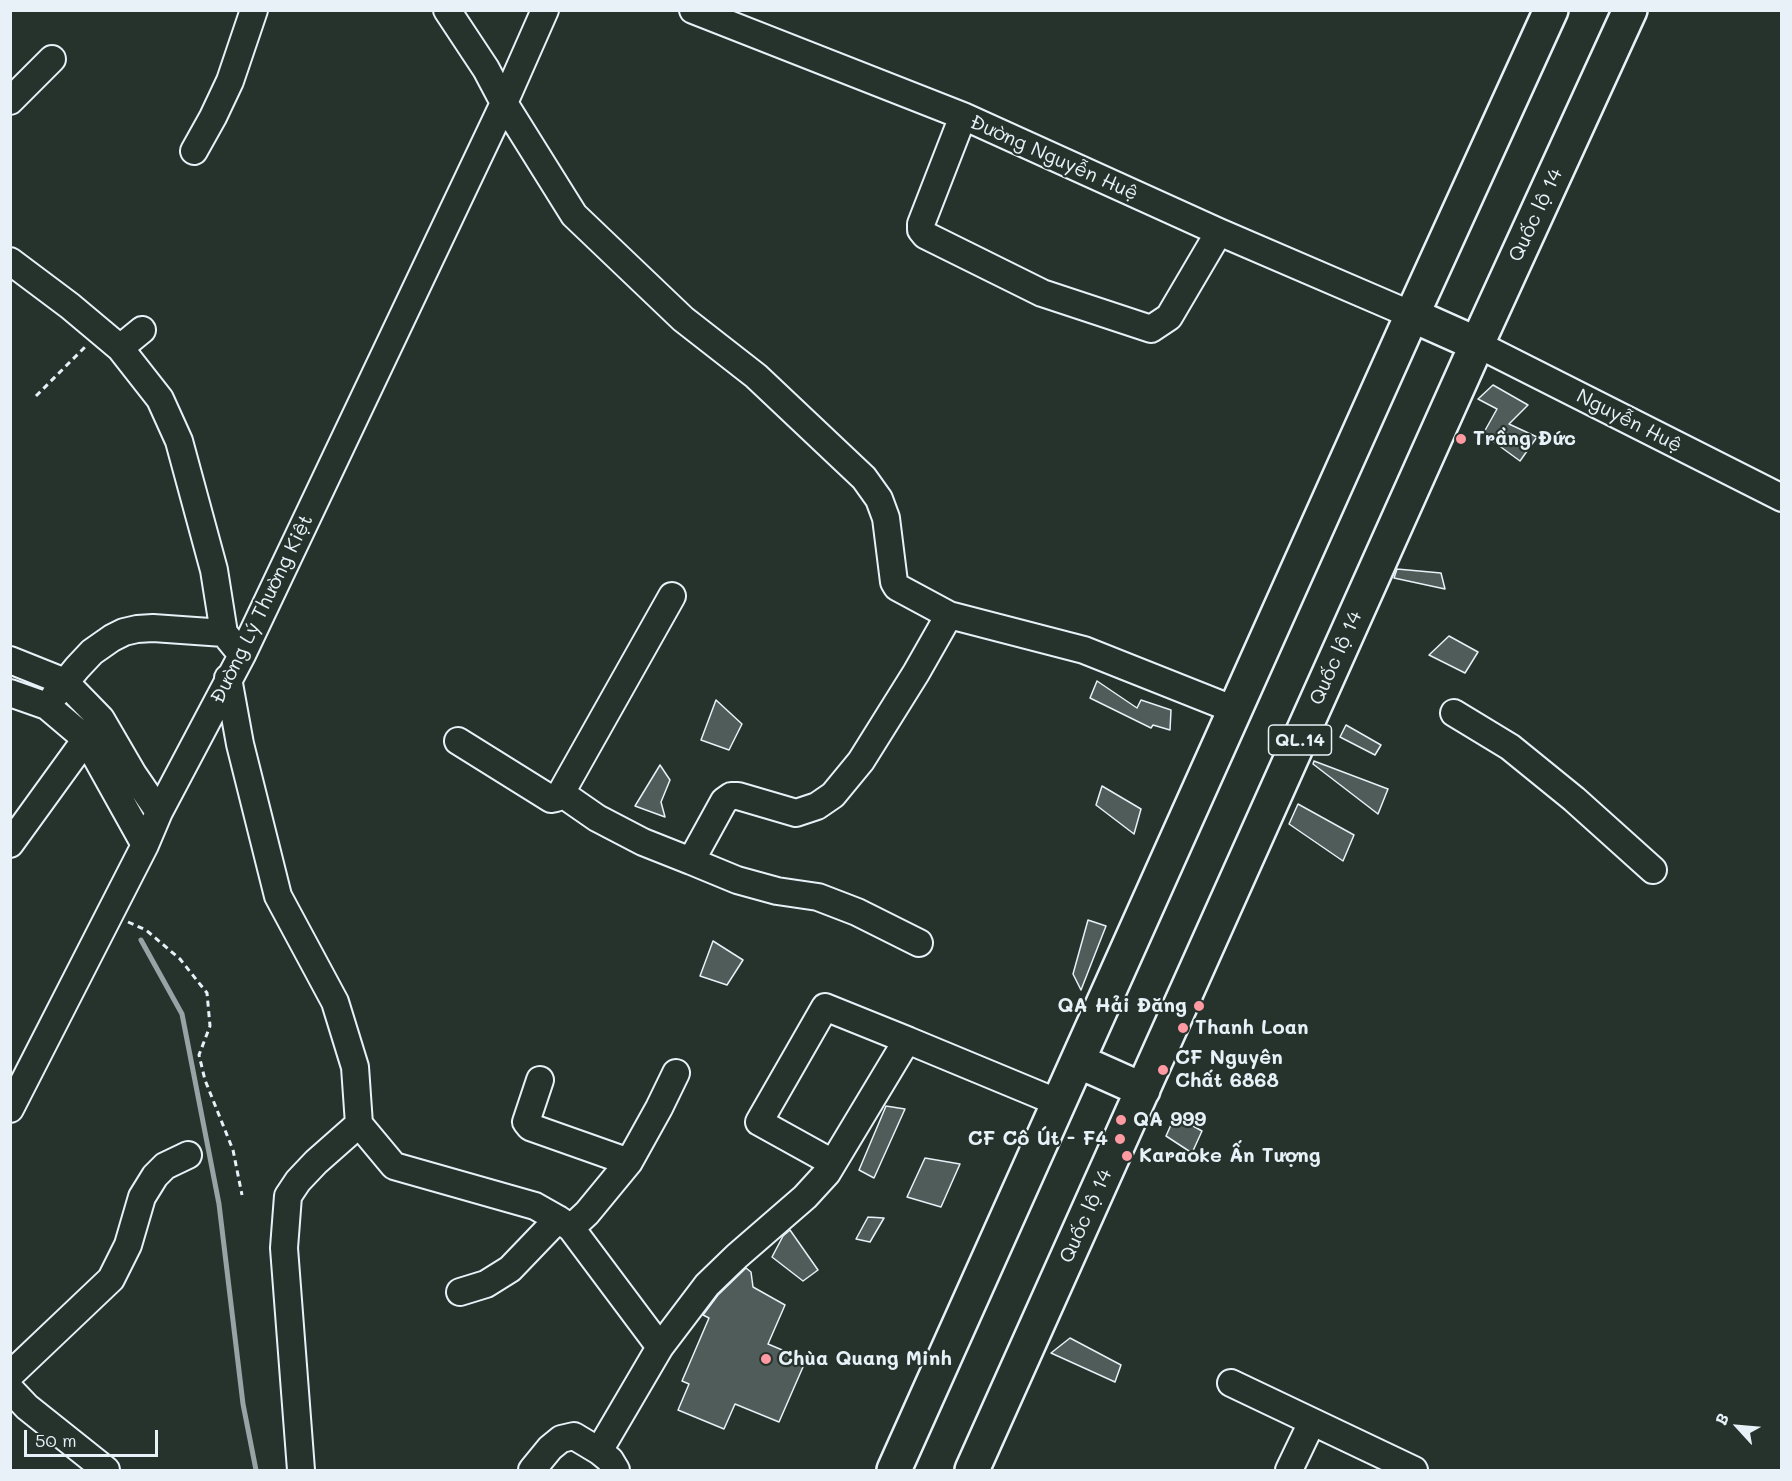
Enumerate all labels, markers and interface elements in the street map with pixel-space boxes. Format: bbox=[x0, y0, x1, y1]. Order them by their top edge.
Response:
street label: Đường Nguyễn Huệ bbox=[966, 110, 1142, 206]
street label: Quốc lộ 14 bbox=[1504, 164, 1568, 266]
street label: Nguyễn Huệ bbox=[1572, 384, 1686, 458]
place label: Trầng Đức bbox=[1473, 427, 1576, 451]
marker: Trầng Đức bbox=[1454, 432, 1468, 446]
street label: Đường Lý Thường Kiệt bbox=[206, 511, 318, 707]
street label: Quốc lộ 14 bbox=[1305, 607, 1367, 709]
road number: QL.14 bbox=[1268, 725, 1332, 755]
place label: QA Hải Đăng bbox=[1057, 994, 1187, 1018]
marker: QA Hải Đăng bbox=[1192, 999, 1206, 1013]
place label: Thanh Loan bbox=[1195, 1016, 1309, 1040]
marker: Thanh Loan bbox=[1176, 1021, 1190, 1035]
place label: CF Nguyên Chất 6868 bbox=[1175, 1046, 1283, 1093]
marker: CF Nguyên Chất 6868 bbox=[1156, 1063, 1170, 1077]
place label: QA 999 bbox=[1133, 1108, 1206, 1132]
marker: QA 999 bbox=[1114, 1113, 1128, 1127]
place label: CF Cô Út - F4 bbox=[968, 1127, 1108, 1151]
marker: CF Cô Út - F4 bbox=[1113, 1132, 1127, 1146]
place label: Karaoke Ấn Tượng bbox=[1139, 1144, 1321, 1168]
marker: Karaoke Ấn Tượng bbox=[1120, 1149, 1134, 1163]
street label: Quốc lộ 14 bbox=[1055, 1165, 1117, 1267]
place label: Chùa Quang Minh bbox=[778, 1347, 952, 1371]
marker: Chùa Quang Minh bbox=[759, 1352, 773, 1366]
north arrow bbox=[1708, 1397, 1768, 1457]
text: B bbox=[1710, 1409, 1733, 1428]
scale bar bbox=[27, 1418, 160, 1456]
text: 50 m bbox=[35, 1428, 77, 1452]

